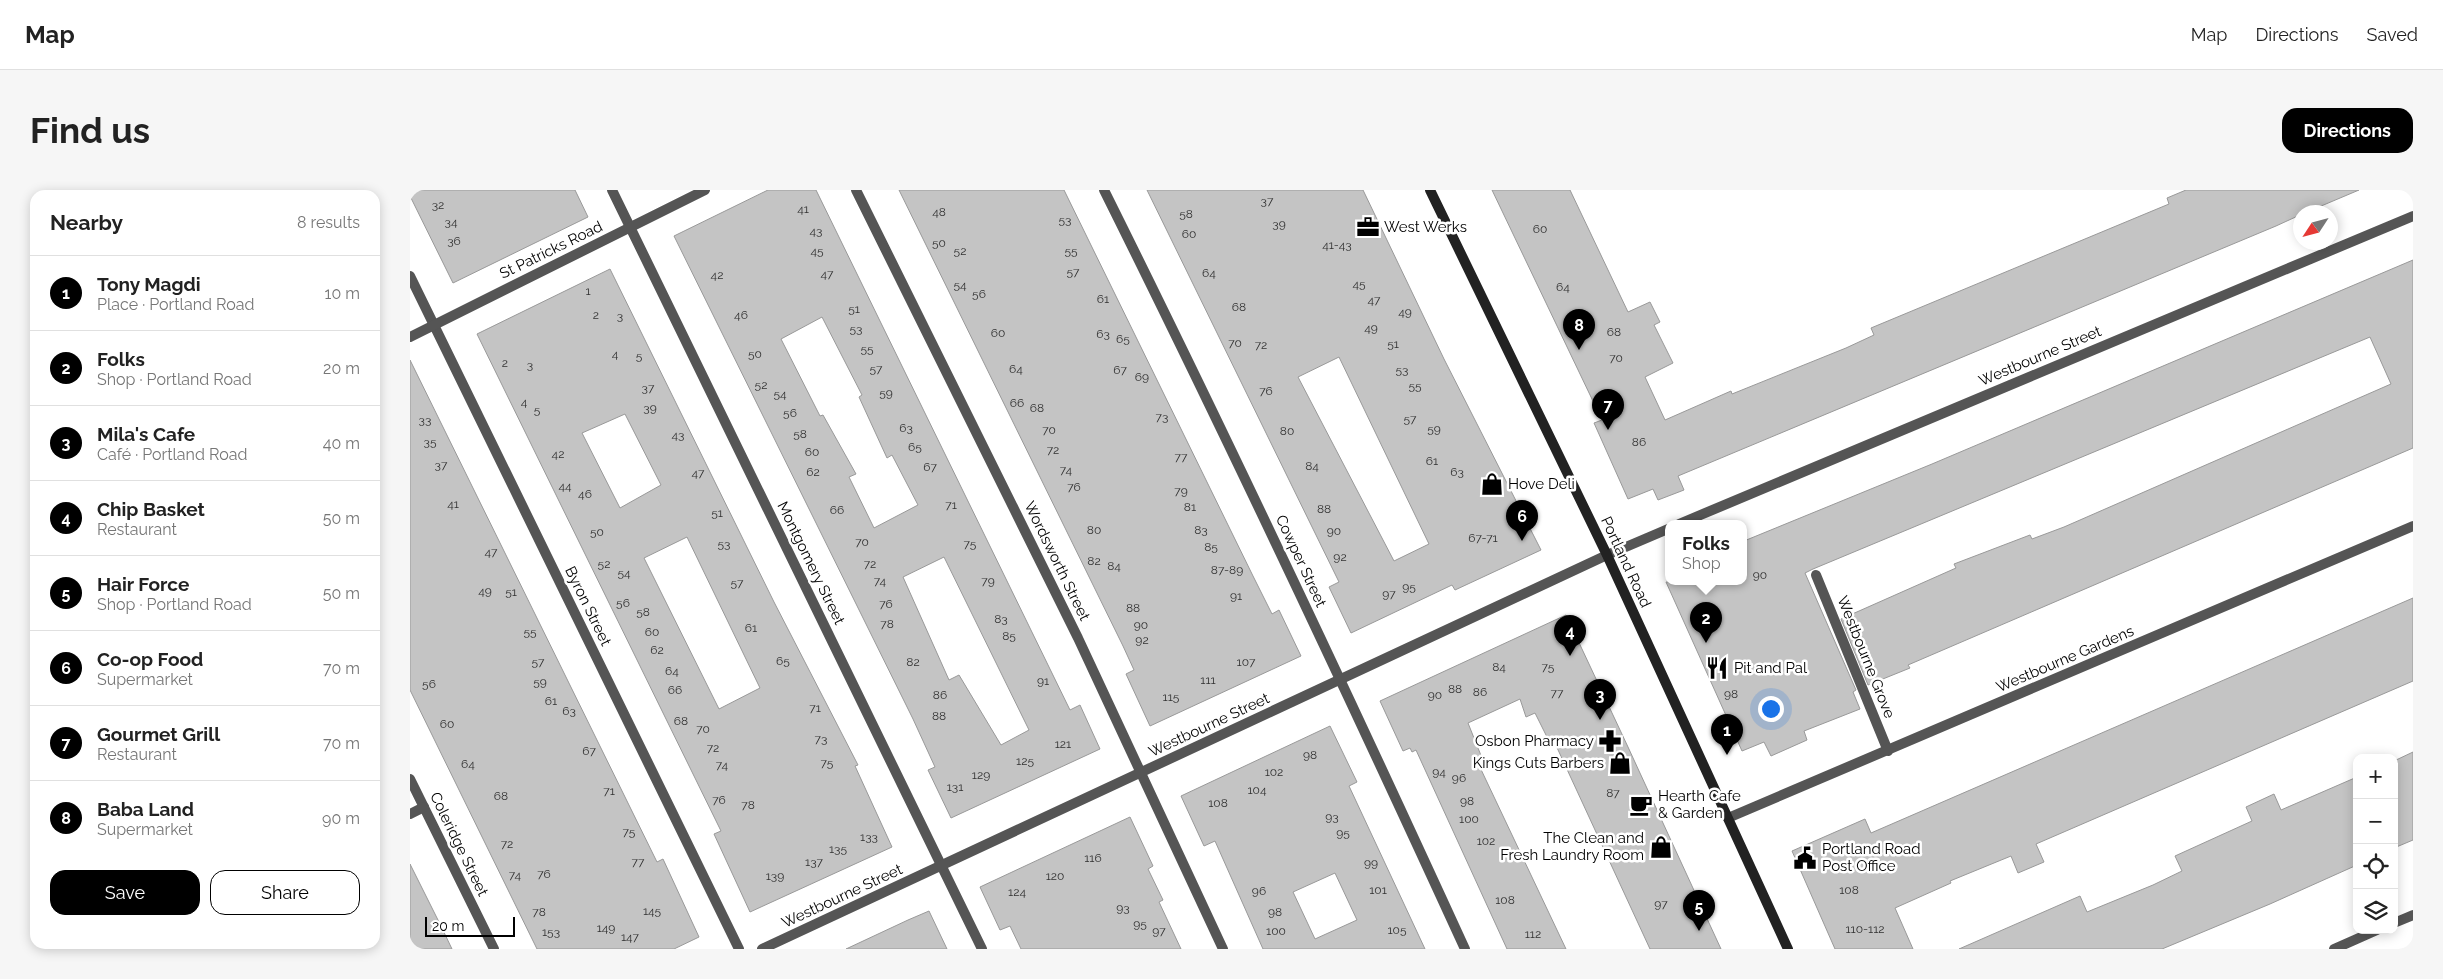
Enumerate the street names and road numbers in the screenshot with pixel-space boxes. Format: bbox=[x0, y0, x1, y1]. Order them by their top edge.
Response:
street label: St Patricks Road bbox=[497, 217, 605, 283]
street label: Westbourne Street bbox=[1976, 322, 2104, 390]
street label: Wordsworth Street bbox=[1020, 498, 1094, 624]
street label: Montgomery Street bbox=[773, 499, 849, 627]
street label: Cowper Street bbox=[1272, 512, 1330, 610]
street label: Portland Road bbox=[1597, 514, 1655, 610]
street label: Byron Street bbox=[561, 563, 615, 649]
street label: Westbourne Grove bbox=[1833, 593, 1899, 721]
street label: Westbourne Gardens bbox=[1994, 622, 2136, 696]
street label: Westbourne Street bbox=[1146, 689, 1272, 761]
street label: Coleridge Street bbox=[426, 789, 492, 899]
street label: Westbourne Street bbox=[779, 860, 905, 932]

